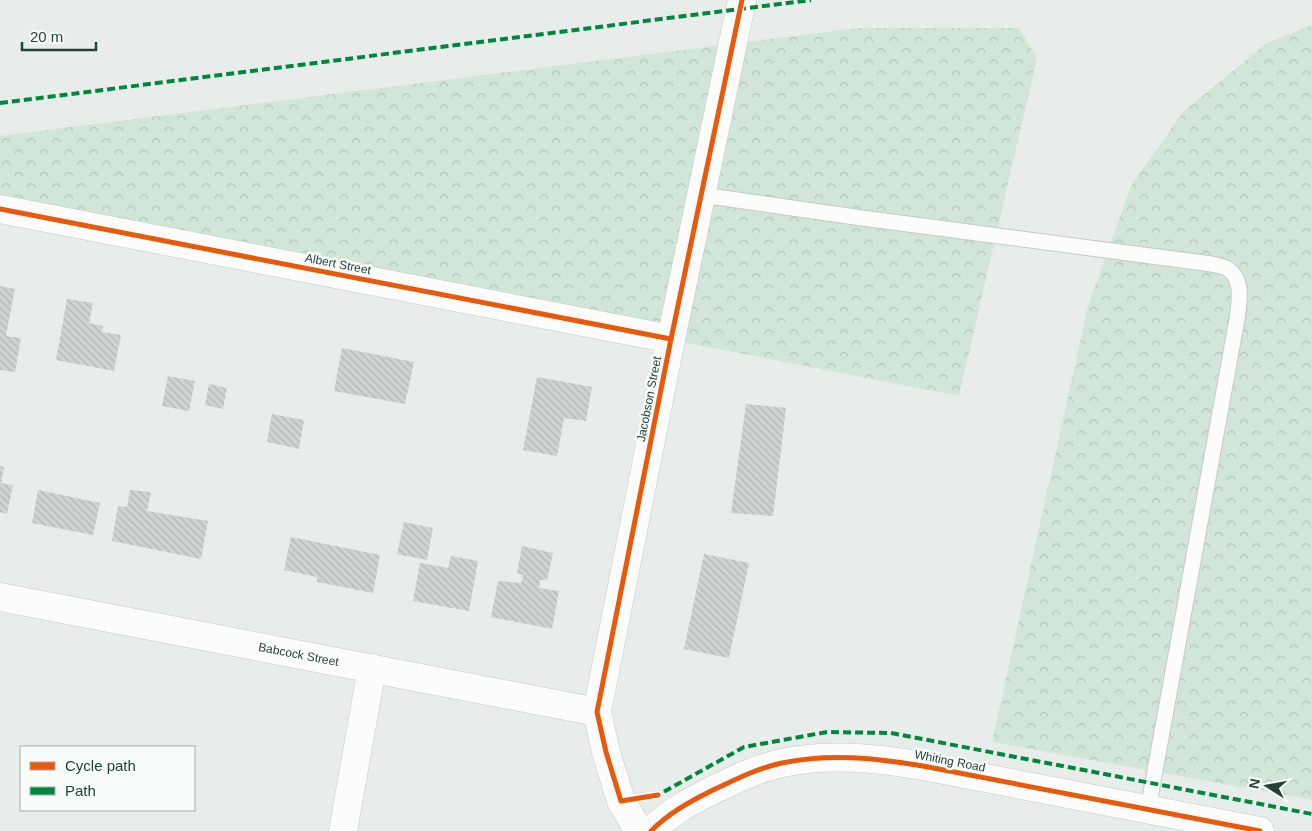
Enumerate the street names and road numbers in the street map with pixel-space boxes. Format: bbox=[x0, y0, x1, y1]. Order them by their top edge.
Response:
street label: Albert Street bbox=[304, 251, 373, 277]
street label: Jacobson Street bbox=[634, 354, 664, 443]
street label: Babcock Street bbox=[257, 640, 340, 669]
street label: Whiting Road bbox=[913, 747, 987, 775]

